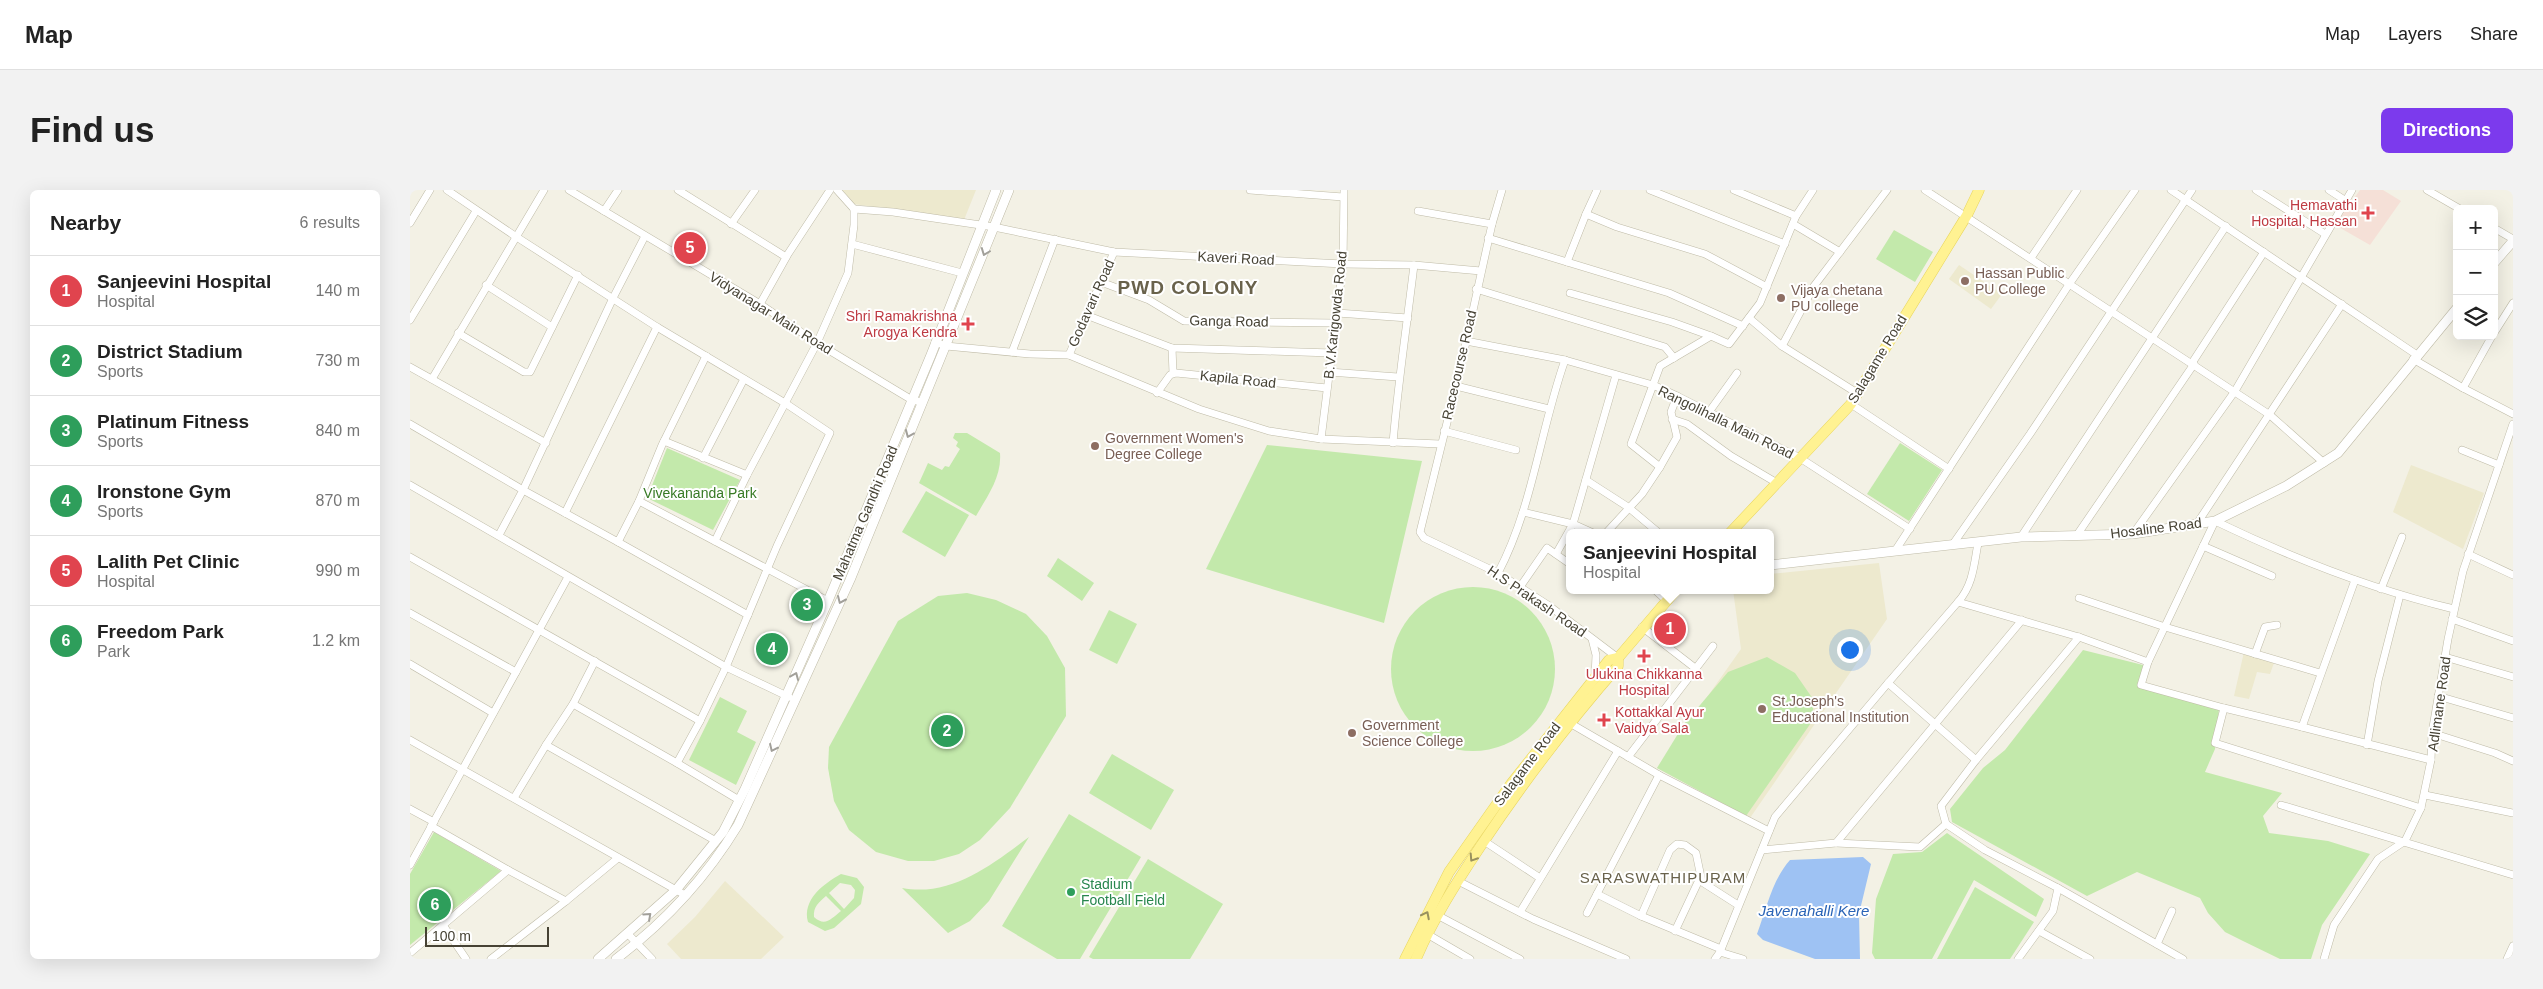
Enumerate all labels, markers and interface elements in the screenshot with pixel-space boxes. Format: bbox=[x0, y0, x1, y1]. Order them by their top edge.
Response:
text: Map bbox=[25, 21, 73, 48]
text: Map bbox=[2325, 24, 2360, 44]
text: Layers bbox=[2388, 24, 2442, 44]
text: Share bbox=[2470, 24, 2518, 44]
button: Directions bbox=[2381, 108, 2513, 153]
text: Find us bbox=[30, 110, 154, 149]
place label: Hemavathi Hospital, Hassan bbox=[2251, 197, 2357, 229]
map controls bbox=[2453, 205, 2498, 340]
button: + bbox=[2453, 205, 2498, 250]
marker: Hemavathi Hospital, Hassan bbox=[2361, 206, 2375, 220]
text: Nearby bbox=[50, 211, 121, 234]
text: 6 results bbox=[300, 214, 360, 231]
pin: 5 bbox=[674, 229, 706, 267]
one-way arrow bbox=[981, 247, 991, 256]
street label: Kaveri Road bbox=[1197, 248, 1275, 268]
street label: B.V.Karigowda Road bbox=[1320, 250, 1350, 380]
button: − bbox=[2453, 250, 2498, 295]
street label: Godavari Road bbox=[1065, 257, 1117, 349]
place label: Hassan Public PU College bbox=[1975, 265, 2065, 297]
street label: Vidyanagar Main Road bbox=[706, 269, 836, 357]
text: Sanjeevini Hospital bbox=[97, 271, 271, 292]
marker: Hassan Public PU College bbox=[1959, 275, 1971, 287]
district label: PWD COLONY bbox=[1118, 277, 1258, 298]
text: 1 bbox=[62, 282, 70, 299]
text: 140 m bbox=[316, 282, 360, 299]
place label: Vijaya chetana PU college bbox=[1791, 282, 1883, 314]
marker: Vijaya chetana PU college bbox=[1775, 292, 1787, 304]
text: Hospital bbox=[97, 293, 155, 310]
button: layers bbox=[2453, 295, 2498, 340]
place label: Shri Ramakrishna Arogya Kendra bbox=[846, 308, 957, 340]
street label: Racecourse Road bbox=[1439, 309, 1479, 421]
street label: Ganga Road bbox=[1189, 312, 1269, 330]
street label: Salagame Road bbox=[1844, 312, 1910, 406]
marker: Shri Ramakrishna Arogya Kendra bbox=[961, 317, 975, 331]
text: District Stadium bbox=[97, 341, 243, 362]
text: 2 bbox=[62, 352, 70, 369]
text: 730 m bbox=[316, 352, 360, 369]
text: Sports bbox=[97, 363, 143, 380]
street label: Kapila Road bbox=[1199, 367, 1277, 391]
street label: Rangolihalla Main Road bbox=[1656, 382, 1796, 462]
text: Platinum Fitness bbox=[97, 411, 249, 432]
text: 3 bbox=[62, 422, 70, 439]
text: 840 m bbox=[316, 422, 360, 439]
one-way arrow bbox=[904, 429, 915, 438]
place label: Government Women's Degree College bbox=[1105, 430, 1244, 462]
text: Sports bbox=[97, 433, 143, 450]
marker: Government Women's Degree College bbox=[1089, 440, 1101, 452]
street label: Mahatma Gandhi Road bbox=[829, 443, 901, 583]
text: Ironstone Gym bbox=[97, 481, 231, 502]
park label: Vivekananda Park bbox=[643, 485, 758, 501]
text: 4 bbox=[62, 492, 70, 509]
text: 870 m bbox=[316, 492, 360, 509]
text: Sports bbox=[97, 503, 143, 520]
street label: Hosaline Road bbox=[2109, 514, 2203, 542]
popup bbox=[1566, 529, 1774, 594]
text: Sanjeevini Hospital bbox=[1583, 542, 1757, 563]
text: Lalith Pet Clinic bbox=[97, 551, 240, 572]
text: 5 bbox=[62, 562, 70, 579]
text: 990 m bbox=[316, 562, 360, 579]
street label: H.S Prakash Road bbox=[1484, 562, 1590, 640]
text: Hospital bbox=[1583, 564, 1641, 581]
text: Hospital bbox=[97, 573, 155, 590]
pin: 3 bbox=[791, 586, 823, 624]
one-way arrow bbox=[836, 595, 847, 604]
pin: 1 bbox=[1654, 610, 1686, 648]
text: Freedom Park bbox=[97, 621, 224, 642]
pin: 4 bbox=[756, 630, 788, 668]
text: 6 bbox=[62, 632, 70, 649]
text: 1.2 km bbox=[312, 632, 360, 649]
your location bbox=[1837, 637, 1863, 663]
text: Park bbox=[97, 643, 130, 660]
marker: Ulukina Chikkanna Hospital bbox=[1637, 649, 1651, 663]
street label: Adlimane Road bbox=[2424, 655, 2454, 753]
place label: Ulukina Chikkanna Hospital bbox=[1586, 666, 1703, 698]
one-way arrow bbox=[789, 672, 800, 681]
place label: St.Joseph's Educational Institution bbox=[1772, 693, 1909, 725]
marker: St.Joseph's Educational Institution bbox=[1756, 703, 1768, 715]
place label: Kottakkal Ayur Vaidya Sala bbox=[1615, 704, 1705, 736]
pin: 2 bbox=[931, 712, 963, 750]
marker: Kottakkal Ayur Vaidya Sala bbox=[1597, 713, 1611, 727]
place label: Government Science College bbox=[1362, 717, 1463, 749]
street label: Salagame Road bbox=[1490, 719, 1564, 809]
marker: Government Science College bbox=[1346, 727, 1358, 739]
one-way arrow bbox=[769, 743, 779, 752]
one-way arrow bbox=[1469, 853, 1479, 862]
district label: SARASWATHIPURAM bbox=[1580, 869, 1746, 886]
place label: Stadium Football Field bbox=[1081, 876, 1165, 908]
pin: 6 bbox=[419, 886, 451, 924]
marker: Stadium Football Field bbox=[1065, 886, 1077, 898]
water label: Javenahalli Kere bbox=[1758, 902, 1869, 919]
one-way arrow bbox=[1420, 911, 1430, 920]
one-way arrow bbox=[642, 913, 651, 922]
scale bar bbox=[425, 924, 549, 947]
text: 100 m bbox=[432, 928, 471, 944]

